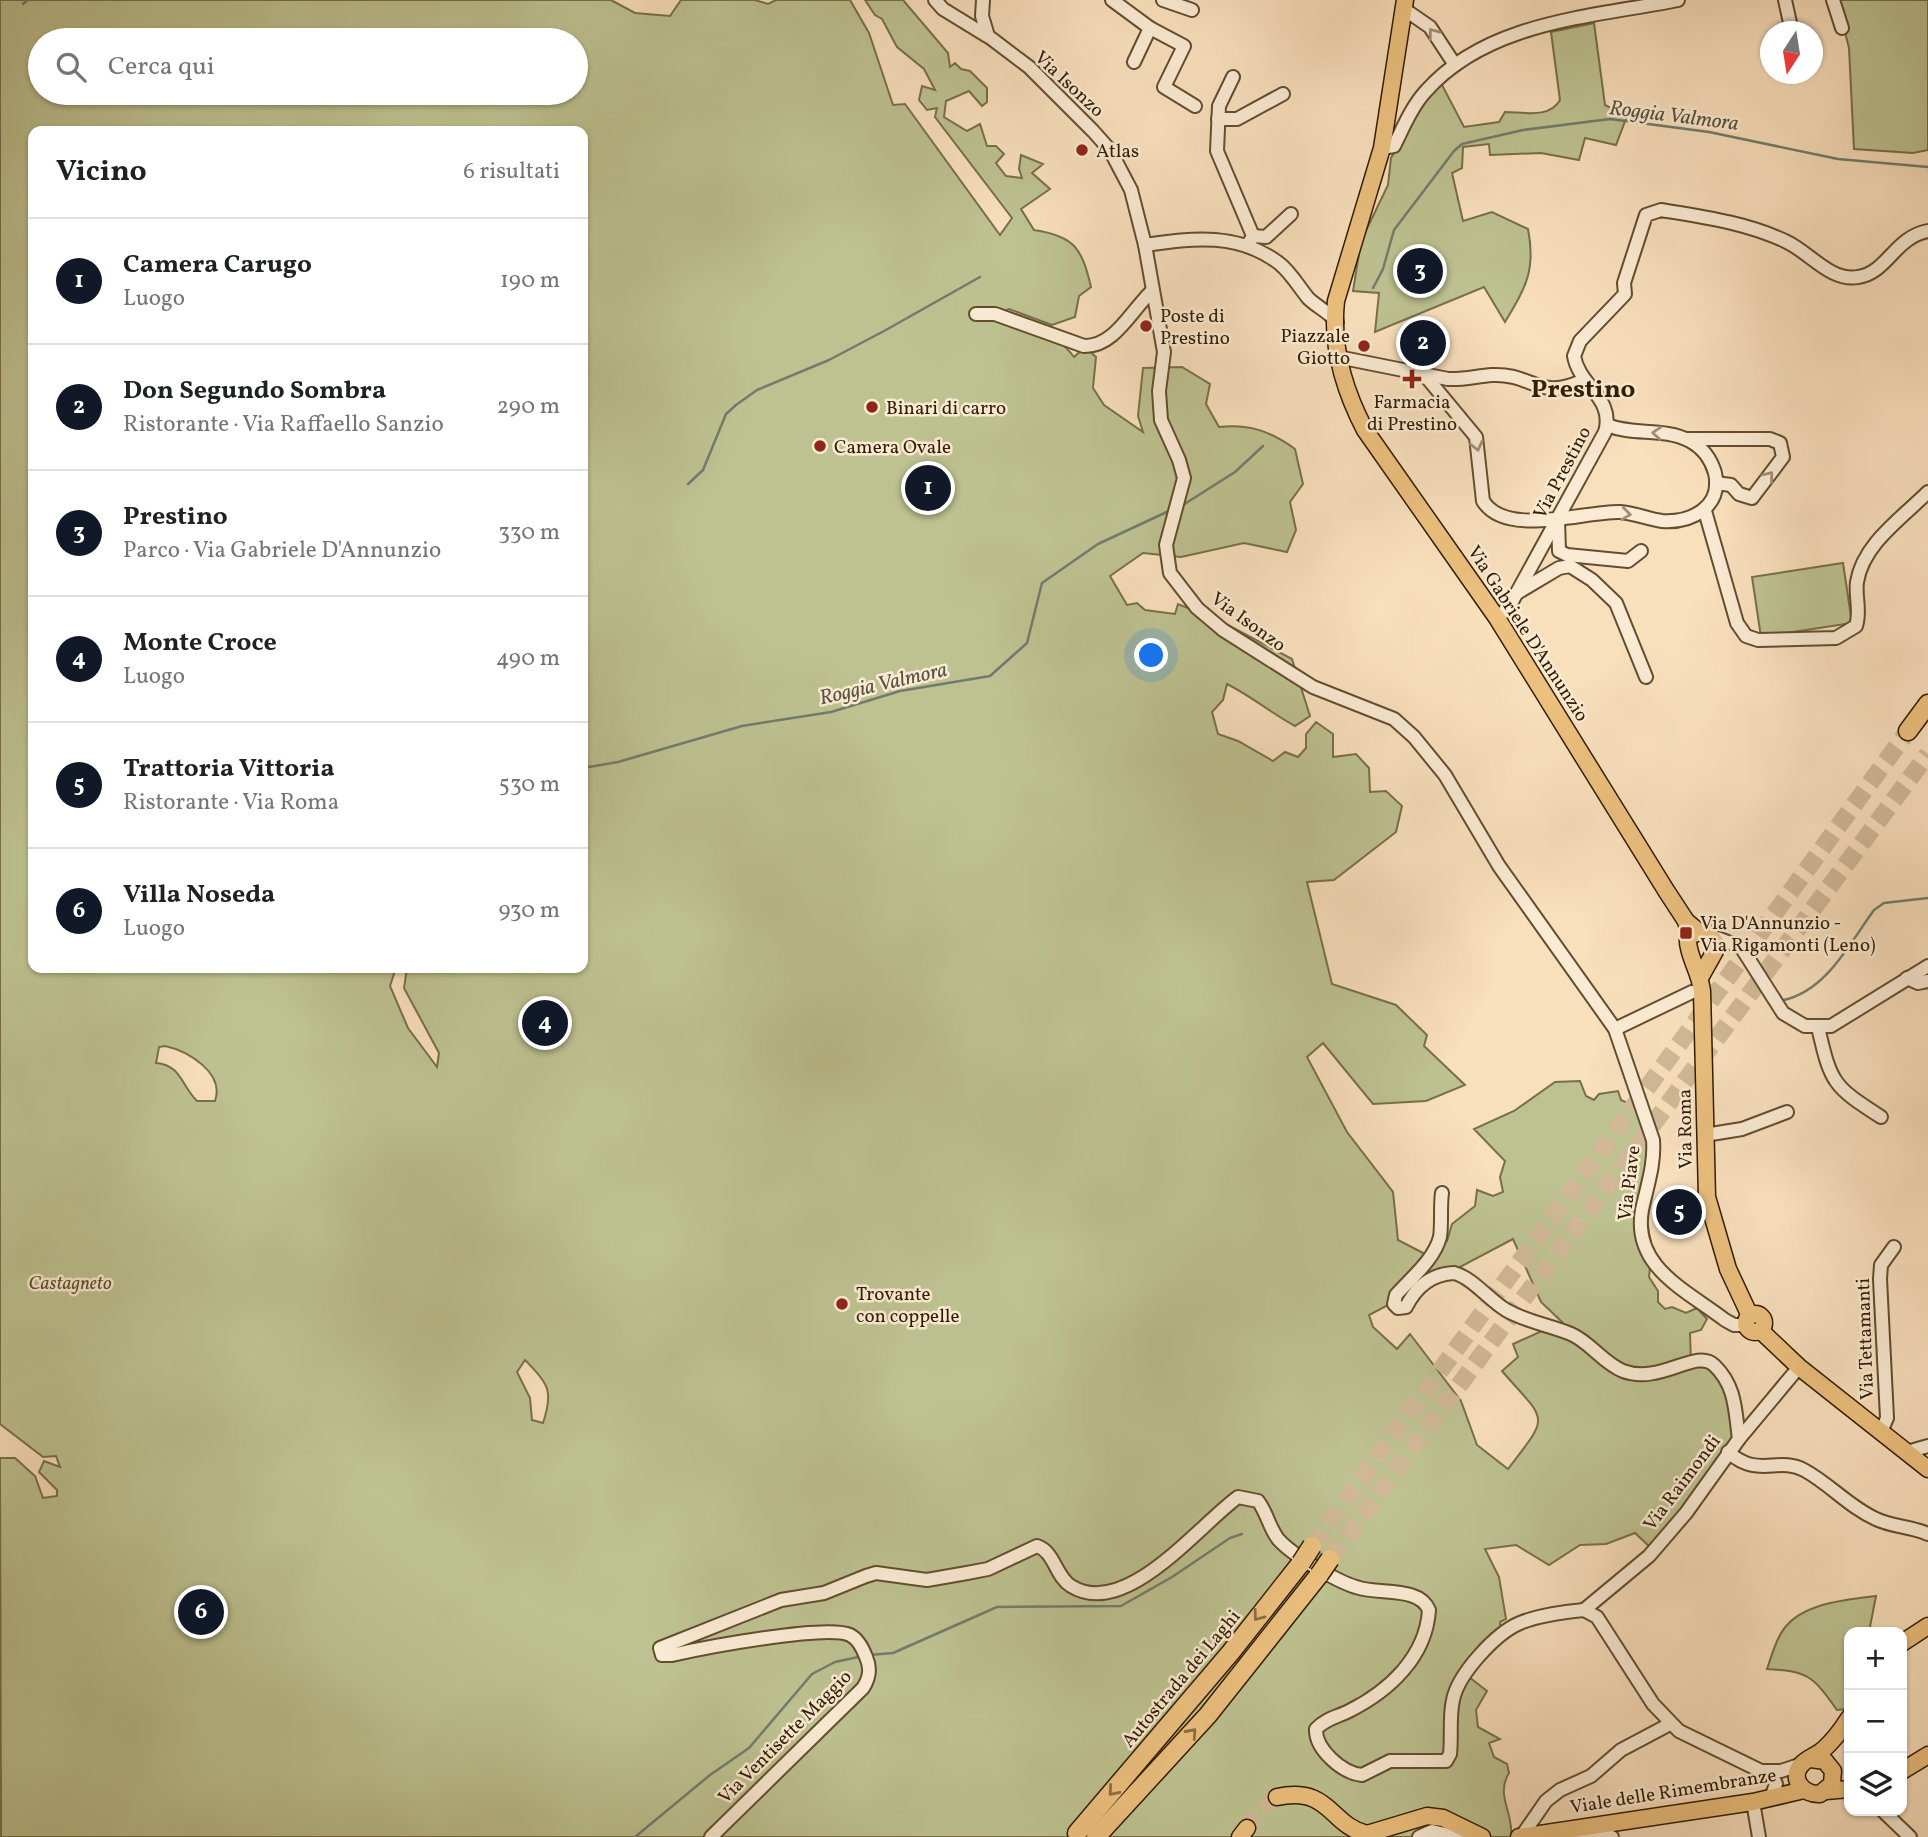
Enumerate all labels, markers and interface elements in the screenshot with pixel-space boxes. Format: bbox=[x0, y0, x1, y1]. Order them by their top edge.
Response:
north arrow bbox=[1760, 21, 1823, 84]
search box bbox=[28, 28, 588, 105]
one-way arrow bbox=[1429, 29, 1441, 41]
street label: Via Isonzo bbox=[1028, 45, 1109, 124]
icon: search bbox=[52, 48, 90, 86]
text: Cerca qui bbox=[108, 49, 215, 85]
water label: Roggia Valmora bbox=[1607, 94, 1740, 139]
place label: Atlas bbox=[1096, 139, 1139, 165]
marker: Atlas bbox=[1074, 142, 1090, 158]
text: Vicino bbox=[56, 151, 147, 193]
text: 6 risultati bbox=[463, 156, 560, 188]
pin: 3 bbox=[1397, 245, 1443, 297]
text: Camera Carugo bbox=[123, 247, 312, 283]
text: 1 bbox=[74, 265, 84, 297]
text: 190 m bbox=[500, 265, 560, 297]
text: Luogo bbox=[123, 283, 185, 315]
place label: Poste di Prestino bbox=[1160, 304, 1230, 352]
pin: 2 bbox=[1400, 317, 1446, 369]
marker: Poste di Prestino bbox=[1138, 318, 1154, 334]
place label: Piazzale Giotto bbox=[1281, 324, 1350, 372]
marker: Piazzale Giotto bbox=[1356, 338, 1372, 354]
marker: Farmacia di Prestino bbox=[1404, 371, 1420, 387]
district label: Prestino bbox=[1531, 372, 1635, 408]
text: Don Segundo Sombra bbox=[123, 373, 386, 409]
place label: Farmacia di Prestino bbox=[1367, 390, 1457, 438]
text: 2 bbox=[73, 391, 85, 423]
text: 290 m bbox=[497, 391, 560, 423]
place label: Binari di carro bbox=[886, 396, 1006, 422]
marker: Binari di carro bbox=[864, 399, 880, 415]
text: Ristorante · Via Raffaello Sanzio bbox=[123, 409, 444, 441]
street label: Via Prestino bbox=[1528, 422, 1598, 524]
one-way arrow bbox=[1651, 426, 1662, 441]
place label: Camera Ovale bbox=[834, 435, 951, 461]
marker: Camera Ovale bbox=[812, 438, 828, 454]
one-way arrow bbox=[1469, 440, 1483, 452]
pin: 1 bbox=[905, 462, 951, 514]
one-way arrow bbox=[1761, 471, 1773, 484]
text: Prestino bbox=[123, 499, 228, 535]
one-way arrow bbox=[1620, 507, 1632, 522]
text: 3 bbox=[73, 517, 85, 549]
text: 330 m bbox=[498, 517, 560, 549]
text: Parco · Via Gabriele D'Annunzio bbox=[123, 535, 441, 567]
street label: Via Gabriele D'Annunzio bbox=[1461, 541, 1594, 727]
street label: Via Isonzo bbox=[1205, 587, 1291, 659]
text: Monte Croce bbox=[123, 625, 277, 661]
your location bbox=[1134, 638, 1168, 672]
text: 4 bbox=[72, 643, 86, 675]
text: 490 m bbox=[496, 643, 560, 675]
water label: Roggia Valmora bbox=[816, 656, 950, 713]
text: Luogo bbox=[123, 661, 185, 693]
text: Trattoria Vittoria bbox=[123, 751, 335, 787]
text: 5 bbox=[73, 769, 85, 801]
text: 530 m bbox=[499, 769, 560, 801]
text: Ristorante · Via Roma bbox=[123, 787, 339, 819]
text: Villa Noseda bbox=[123, 877, 275, 913]
text: 6 bbox=[73, 895, 85, 927]
text: 930 m bbox=[498, 895, 560, 927]
place label: Via D'Annunzio - Via Rigamonti (Leno) bbox=[1700, 911, 1876, 959]
text: Luogo bbox=[123, 913, 185, 945]
marker: Via D'Annunzio - Via Rigamonti (Leno) bbox=[1678, 925, 1694, 941]
pin: 4 bbox=[522, 997, 568, 1049]
street label: Via Roma bbox=[1672, 1089, 1700, 1169]
street label: Via Piave bbox=[1612, 1144, 1647, 1222]
pin: 5 bbox=[1656, 1186, 1702, 1238]
park label: Castagneto bbox=[28, 1271, 112, 1297]
street label: Via Tettamanti bbox=[1851, 1277, 1881, 1400]
place label: Trovante con coppelle bbox=[856, 1282, 960, 1330]
marker: Trovante con coppelle bbox=[834, 1296, 850, 1312]
street label: Via Raimondi bbox=[1638, 1430, 1727, 1537]
pin: 6 bbox=[178, 1586, 224, 1638]
street label: Autostrada dei Laghi bbox=[1116, 1605, 1247, 1754]
one-way arrow bbox=[1254, 1609, 1267, 1621]
map controls bbox=[1844, 1627, 1907, 1816]
button: + bbox=[1844, 1627, 1907, 1690]
street label: Via Ventisette Maggio bbox=[713, 1665, 858, 1810]
button: − bbox=[1844, 1690, 1907, 1753]
one-way arrow bbox=[1184, 1728, 1196, 1741]
button: layers bbox=[1844, 1753, 1907, 1816]
street label: Viale delle Rimembranze bbox=[1568, 1763, 1778, 1821]
one-way arrow bbox=[1109, 1783, 1121, 1796]

